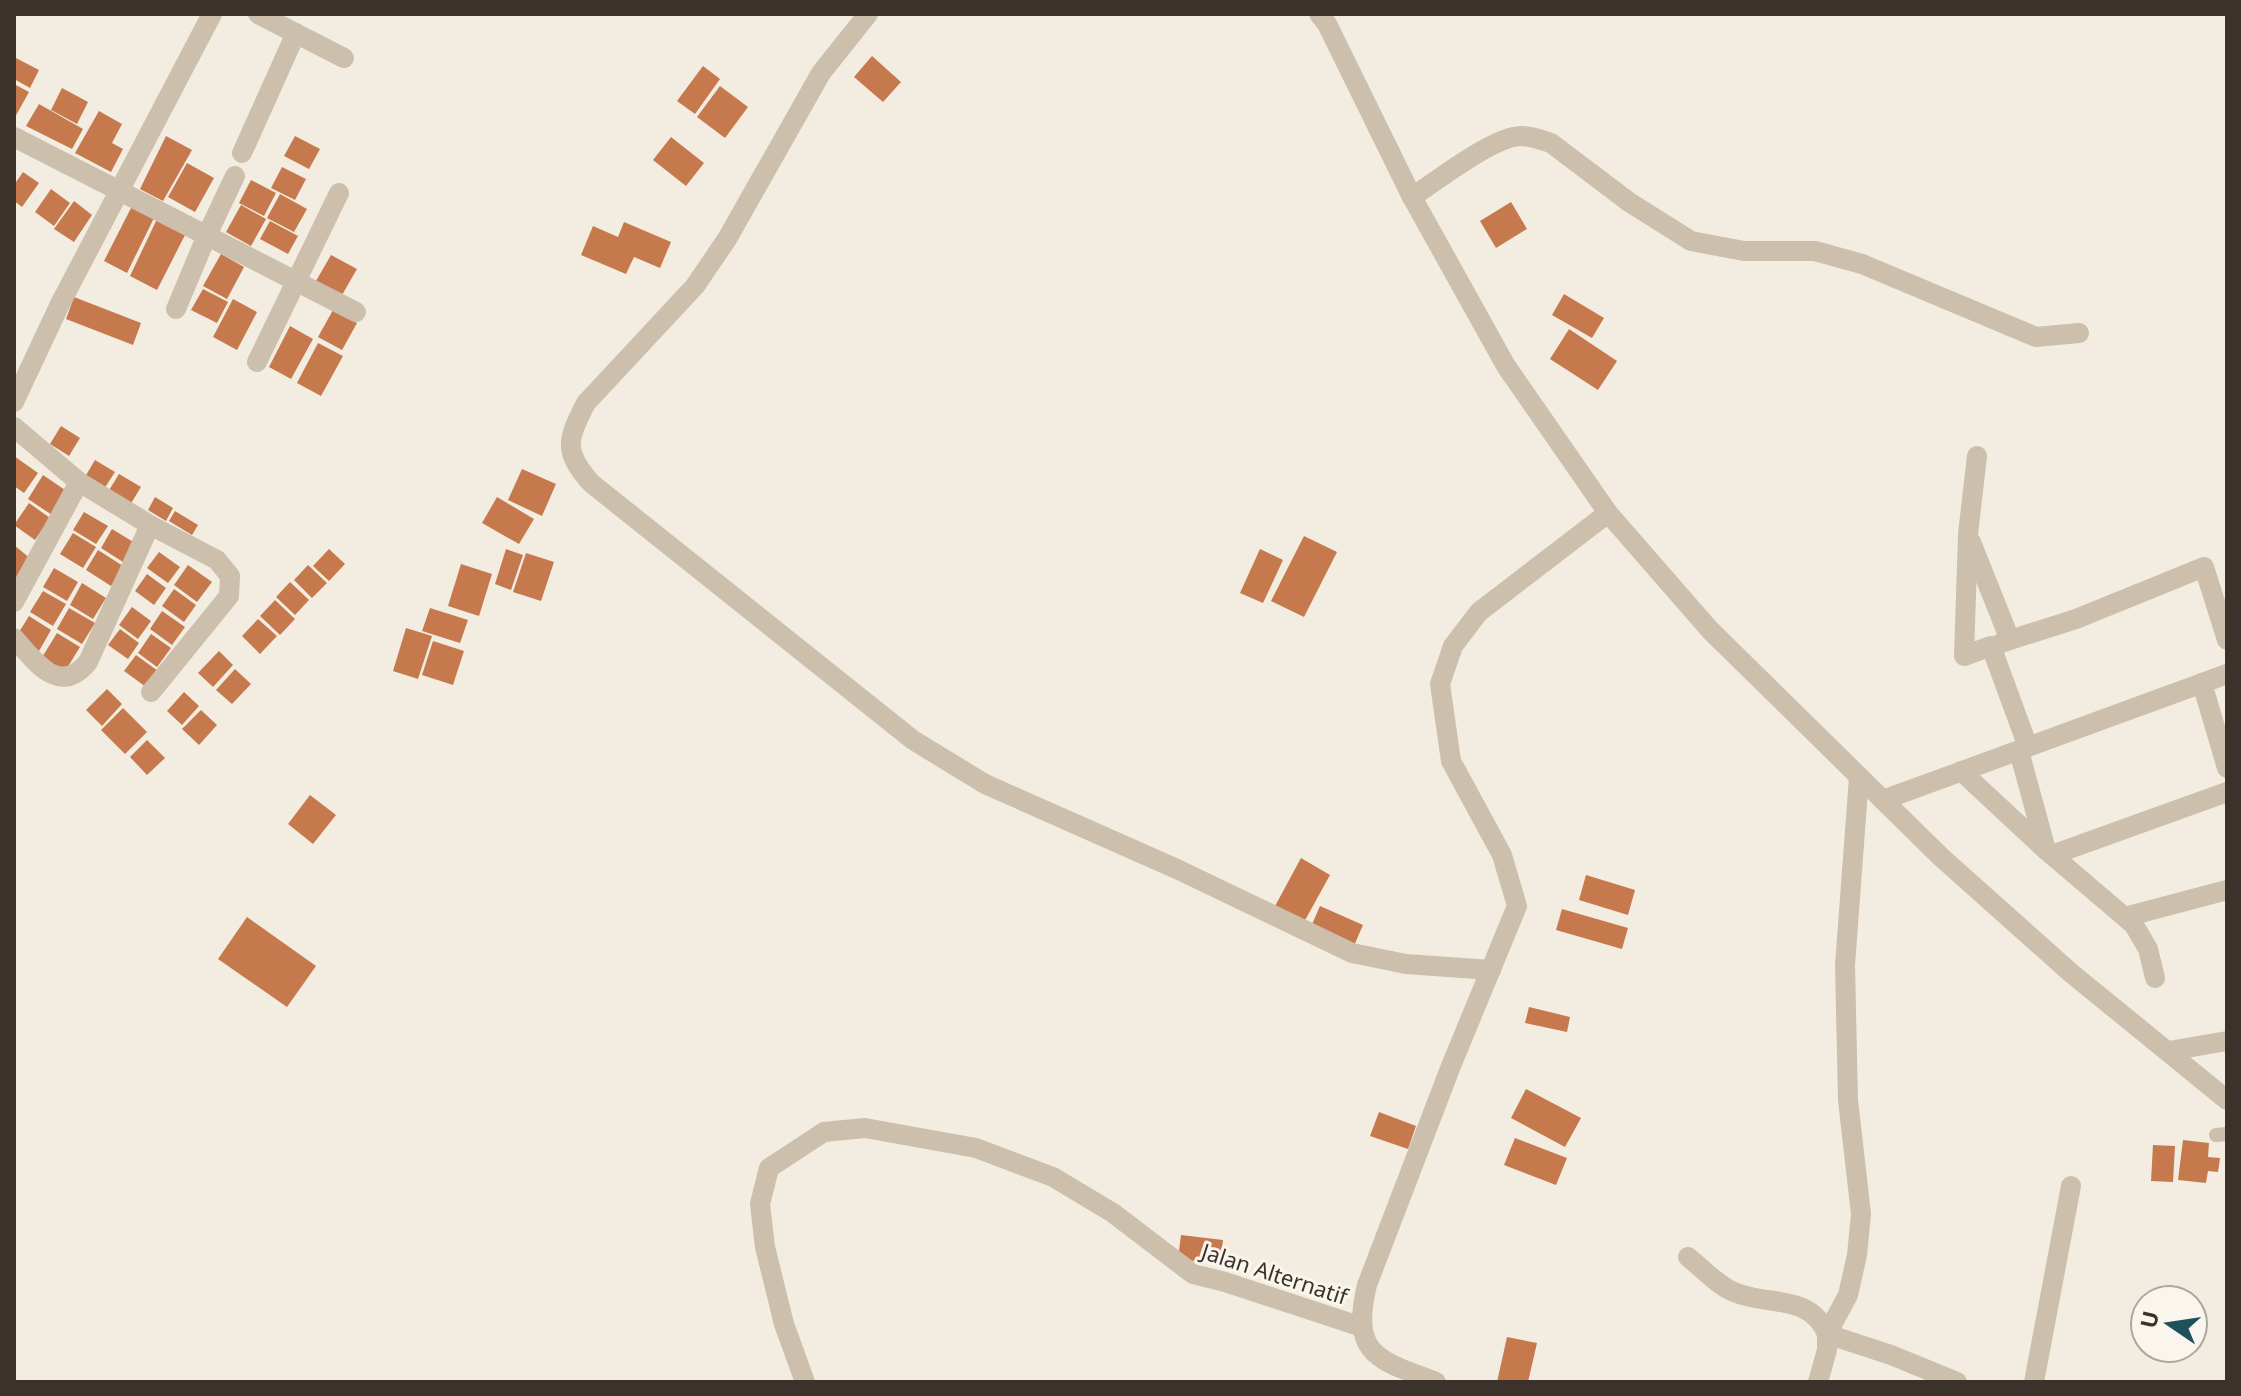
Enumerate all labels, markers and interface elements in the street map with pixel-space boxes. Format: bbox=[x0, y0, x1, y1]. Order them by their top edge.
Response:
street label: Jalan Alternatif bbox=[1196, 1235, 1353, 1311]
north arrow bbox=[2129, 1284, 2209, 1364]
text: U bbox=[2132, 1308, 2165, 1331]

